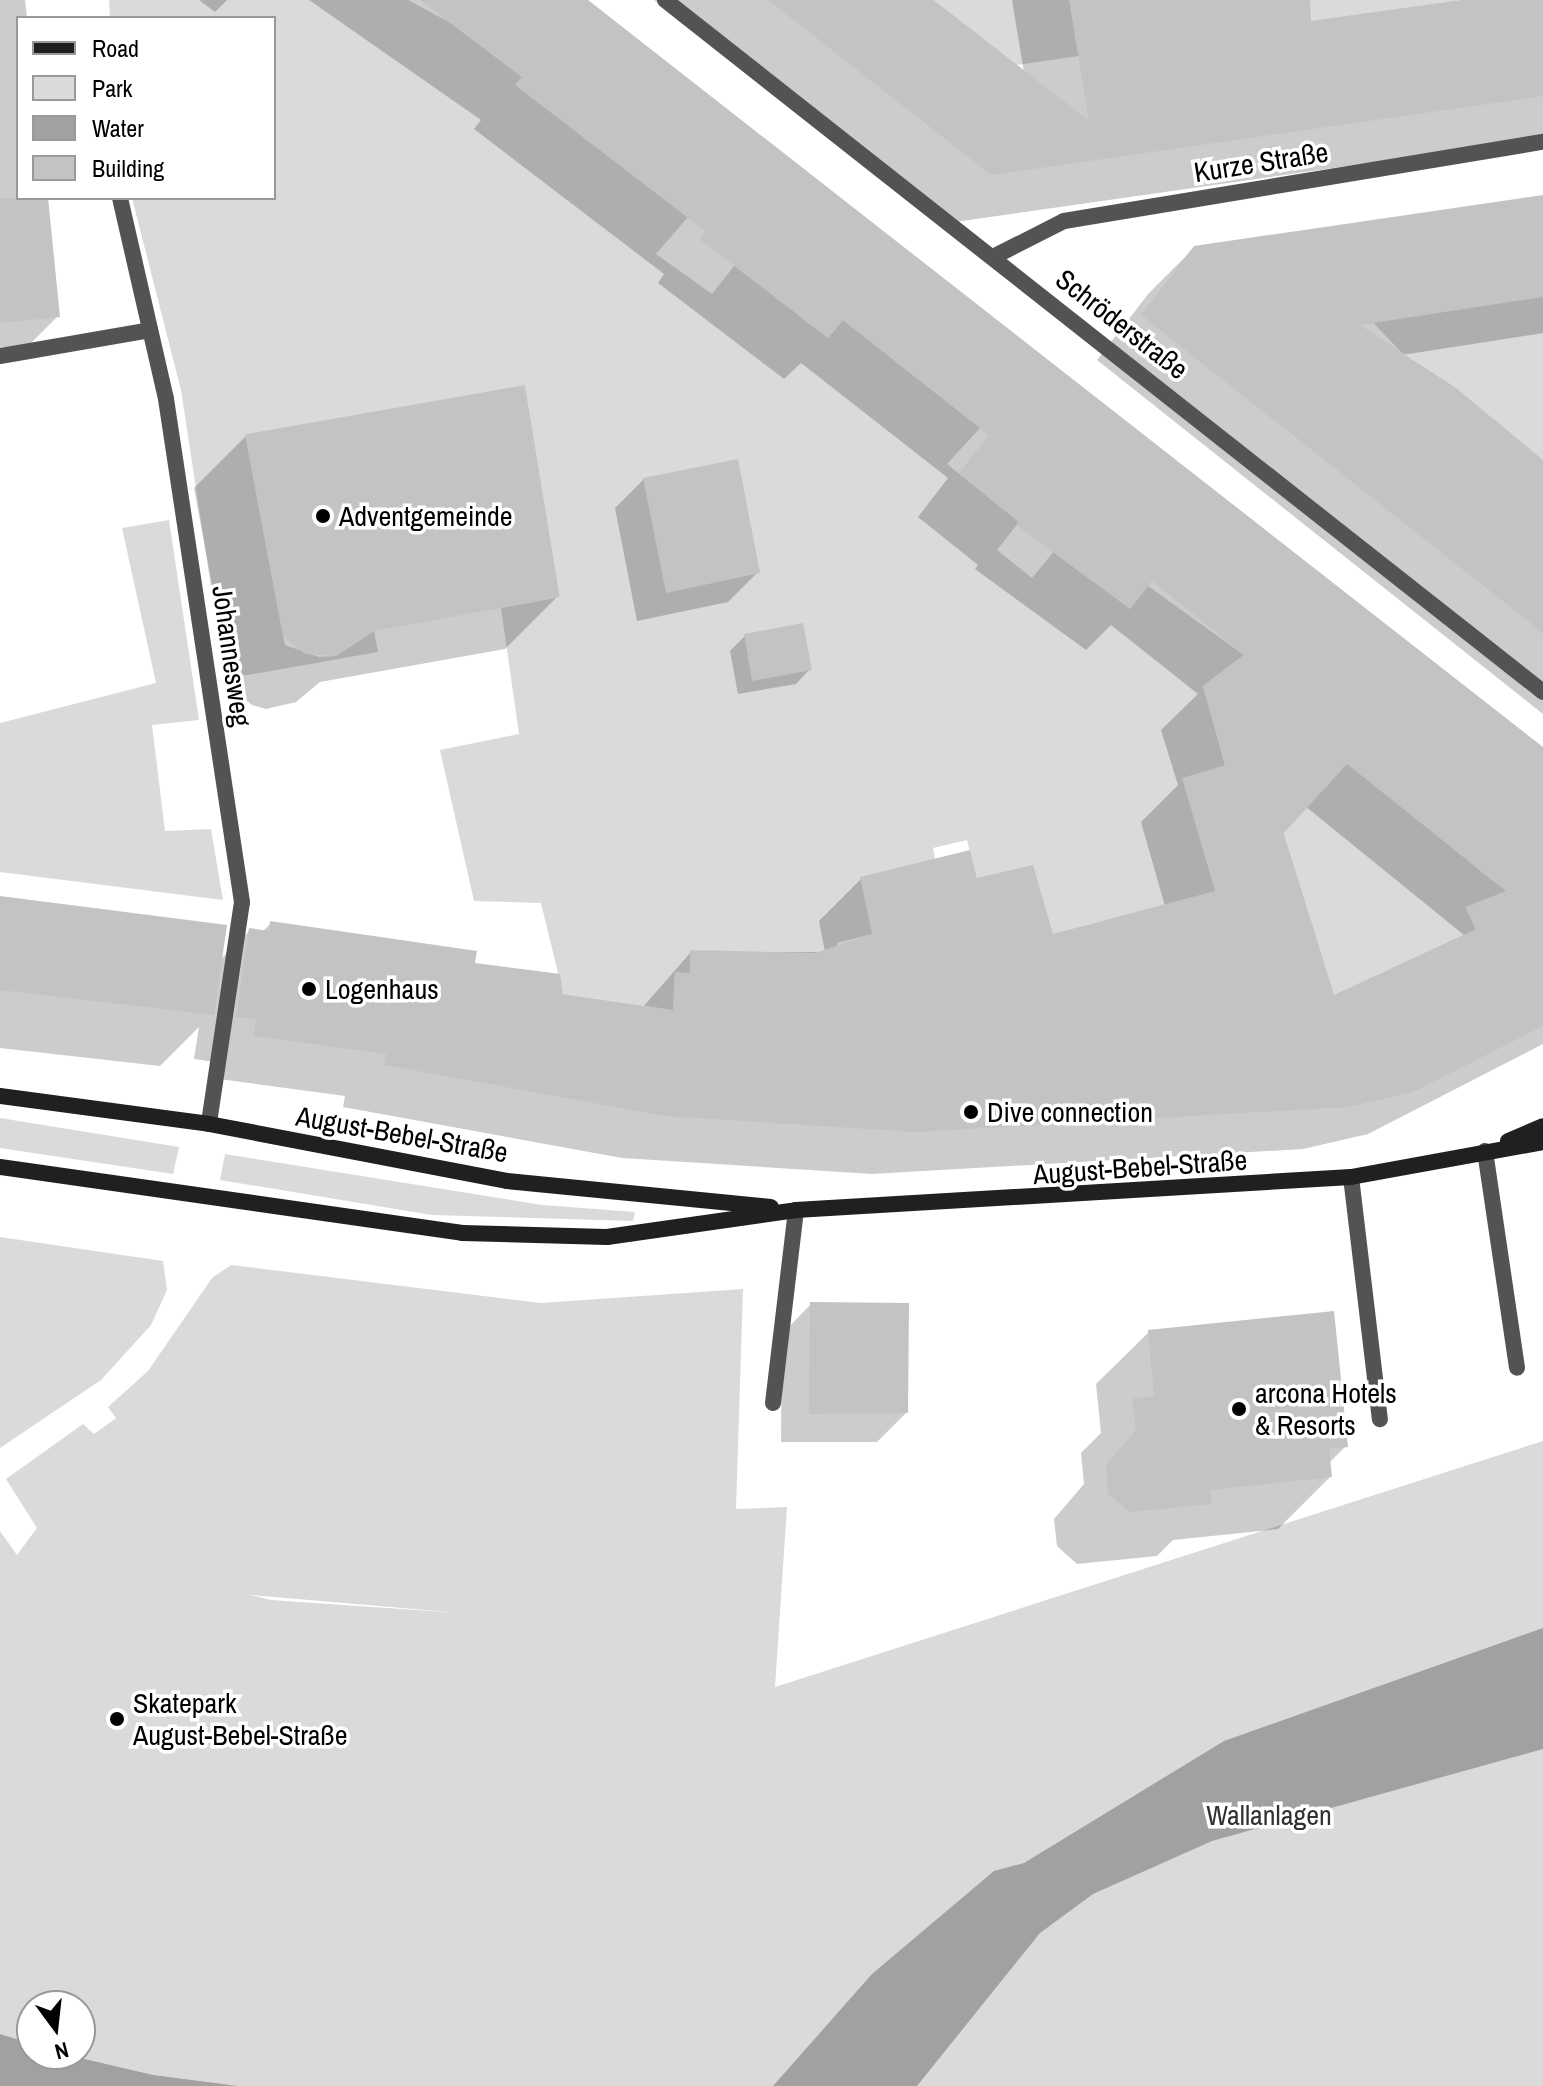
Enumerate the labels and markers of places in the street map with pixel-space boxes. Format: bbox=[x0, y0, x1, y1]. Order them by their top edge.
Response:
place label: Adventgemeinde bbox=[339, 499, 513, 533]
marker: Adventgemeinde bbox=[314, 507, 332, 525]
place label: Logenhaus bbox=[325, 972, 439, 1006]
marker: Logenhaus bbox=[300, 980, 318, 998]
place label: Dive connection bbox=[987, 1095, 1153, 1129]
marker: Dive connection bbox=[962, 1103, 980, 1121]
place label: arcona Hotels & Resorts bbox=[1255, 1376, 1397, 1442]
marker: arcona Hotels & Resorts bbox=[1230, 1400, 1248, 1418]
place label: Skatepark August-Bebel-Straße bbox=[133, 1686, 347, 1752]
marker: Skatepark August-Bebel-Straße bbox=[108, 1710, 126, 1728]

